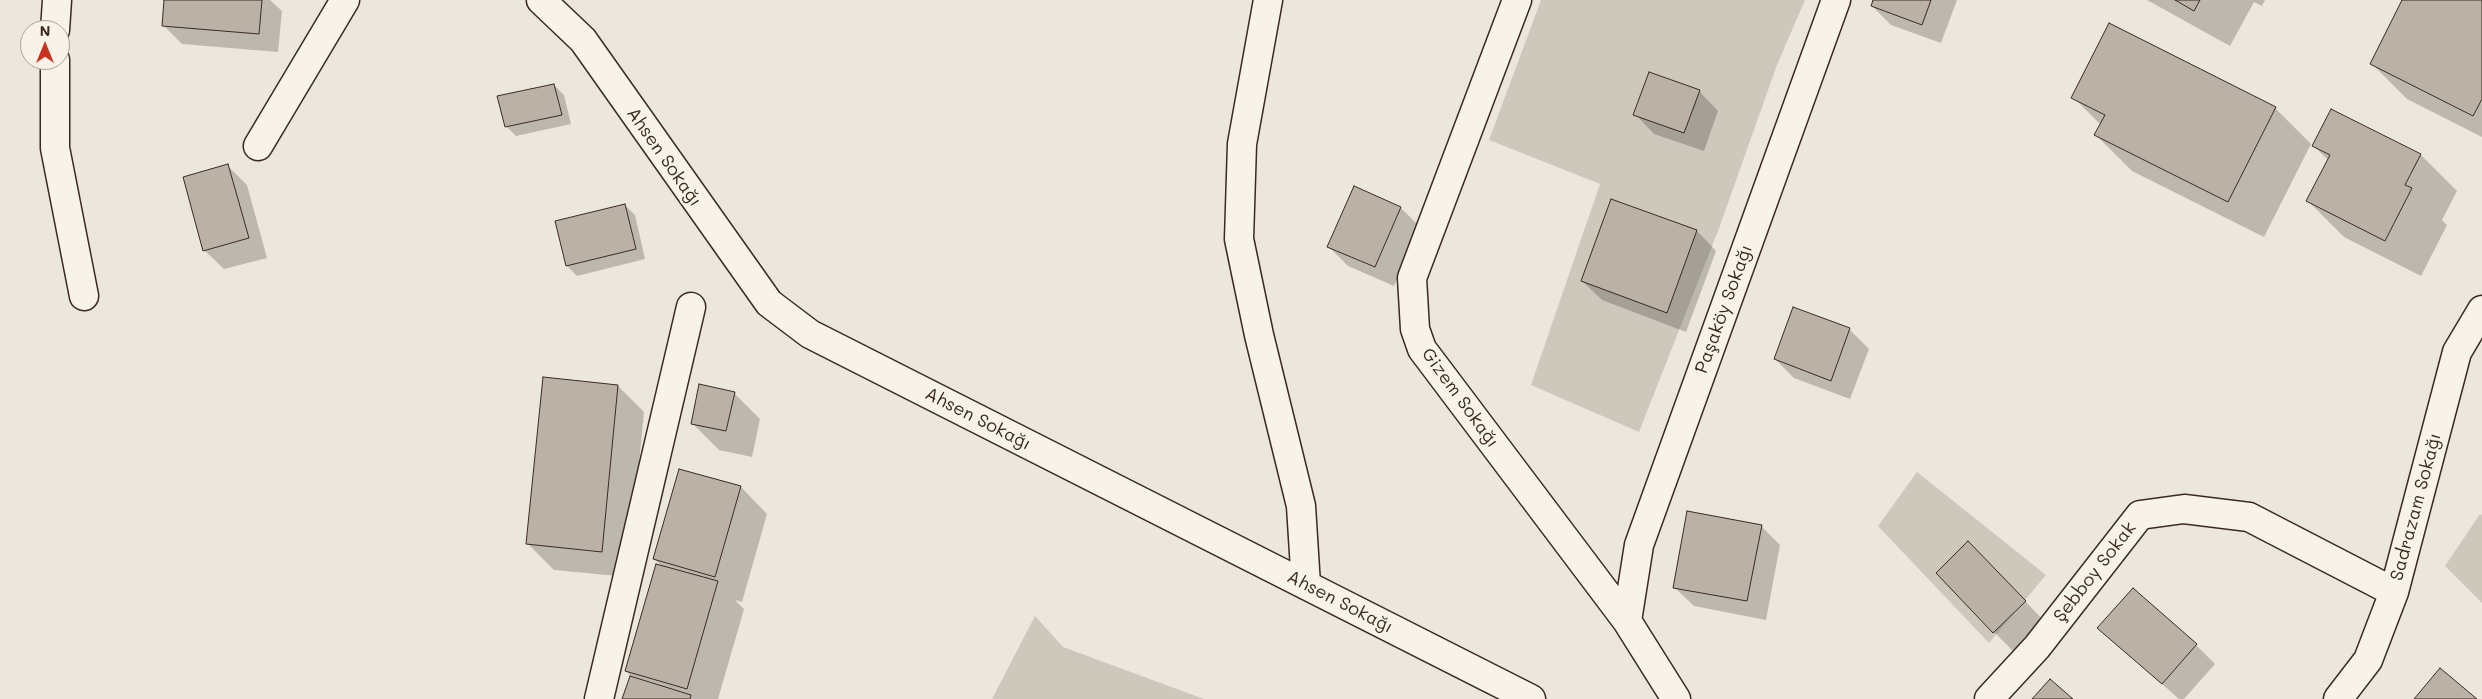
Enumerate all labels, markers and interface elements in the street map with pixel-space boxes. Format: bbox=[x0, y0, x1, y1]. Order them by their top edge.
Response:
north arrow bbox=[20, 20, 70, 70]
text: N bbox=[40, 21, 50, 40]
street label: Ahsen Sokağı bbox=[622, 103, 706, 211]
street label: Paşaköy Sokağı bbox=[1691, 242, 1757, 376]
street label: Gizem Sokağı bbox=[1417, 344, 1503, 452]
street label: Ahsen Sokağı bbox=[921, 383, 1035, 455]
street label: Sadrazam Sokağı bbox=[2386, 431, 2446, 583]
street label: Şebboy Sokak bbox=[2049, 518, 2141, 626]
street label: Ahsen Sokağı bbox=[1283, 566, 1397, 638]

